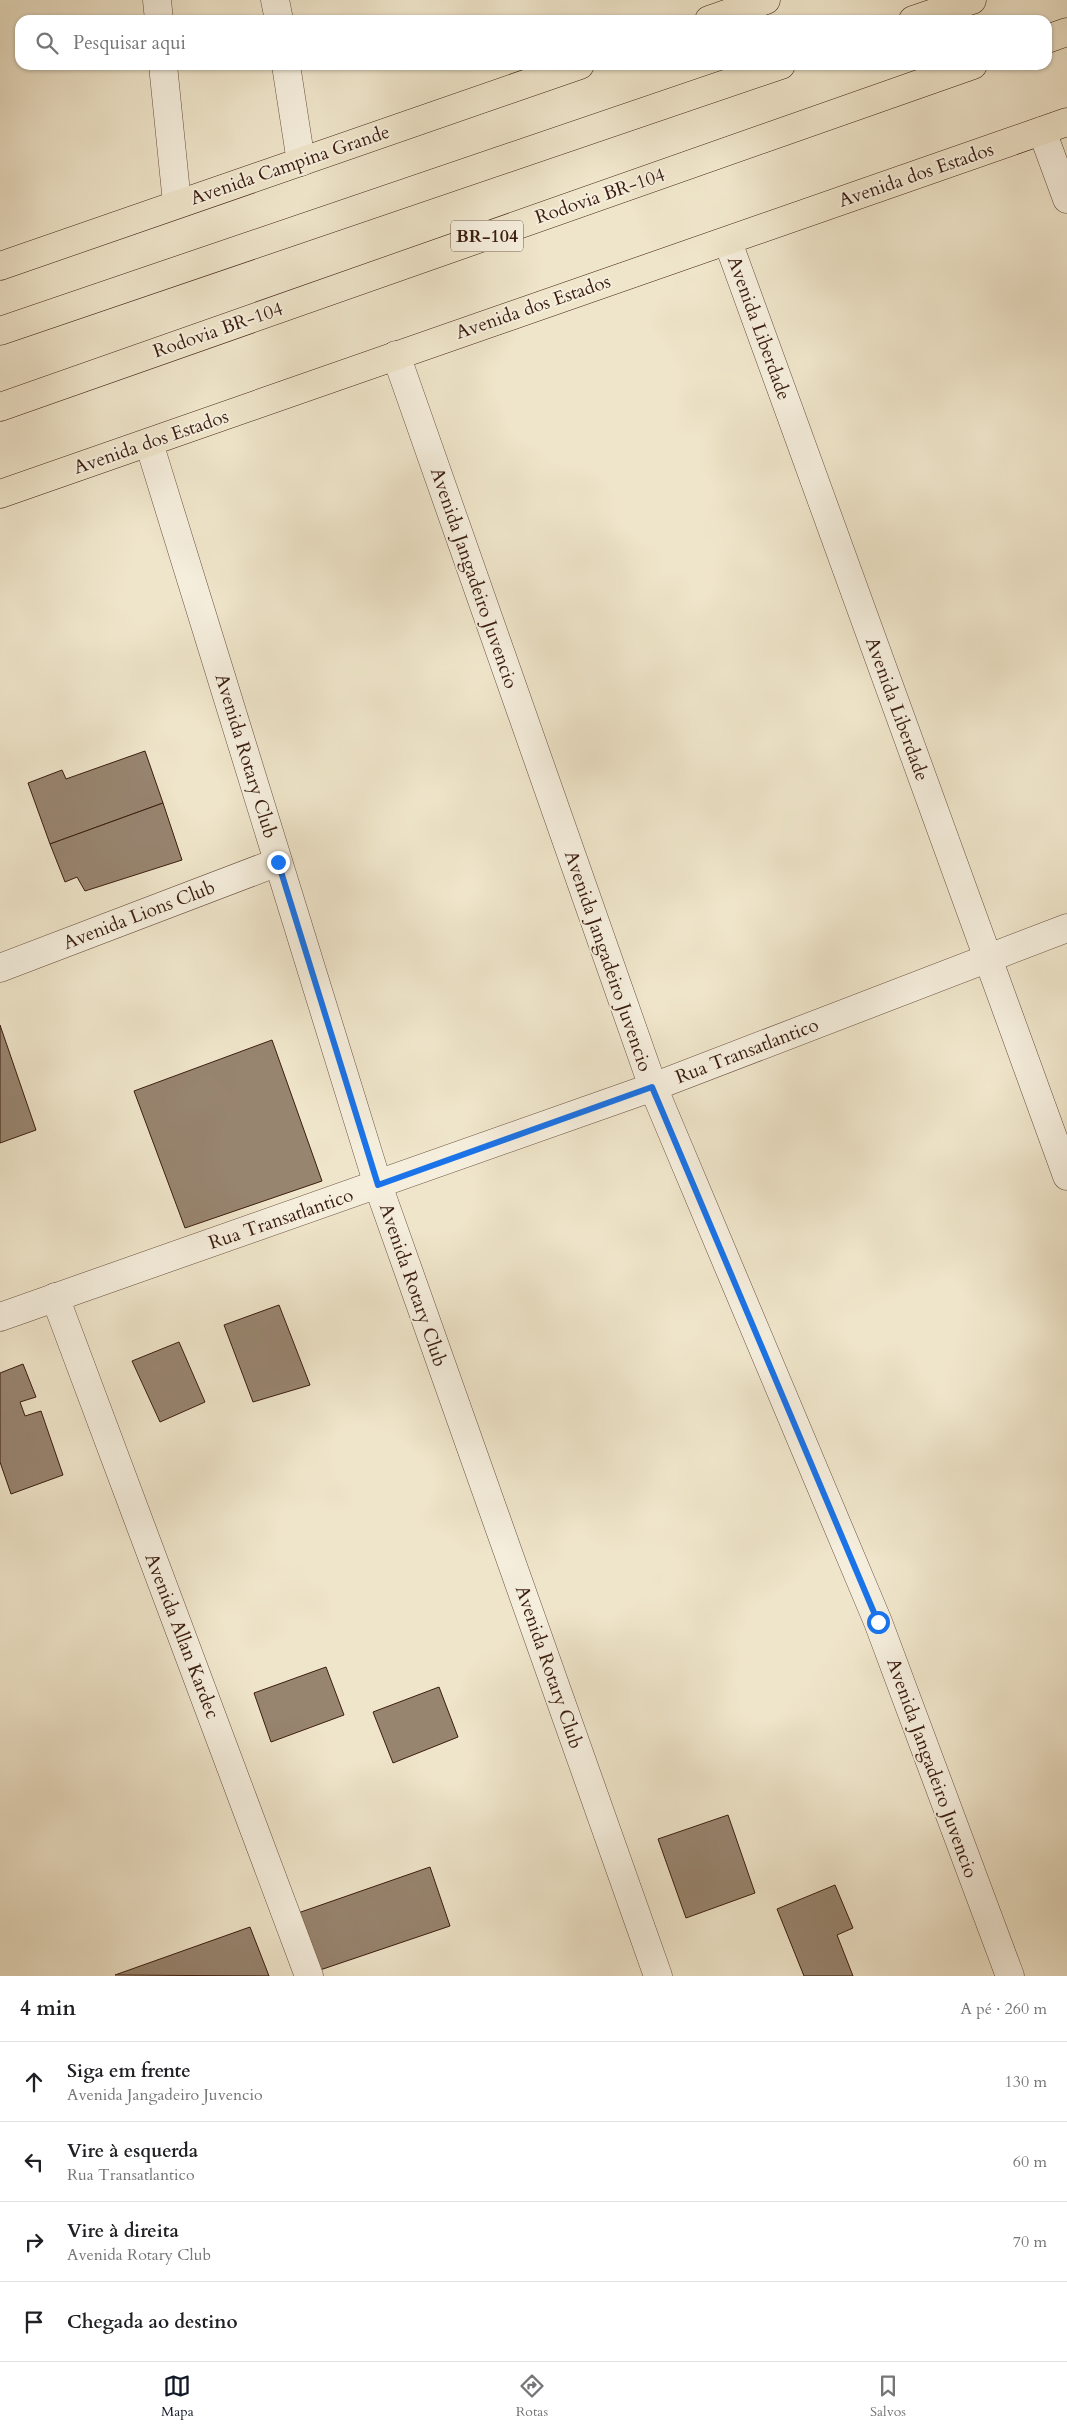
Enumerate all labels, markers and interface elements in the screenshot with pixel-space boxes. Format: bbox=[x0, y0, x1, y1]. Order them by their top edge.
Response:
search box bbox=[15, 15, 1052, 70]
icon: search bbox=[33, 29, 61, 57]
text: Pesquisar aqui bbox=[73, 30, 186, 56]
street label: Avenida Campina Grande bbox=[187, 119, 393, 211]
street label: Avenida dos Estados bbox=[835, 136, 997, 214]
street label: Rodovia BR-104 bbox=[532, 162, 669, 230]
road number: BR-104 bbox=[451, 220, 523, 252]
street label: Avenida Liberdade bbox=[721, 253, 797, 403]
street label: Avenida dos Estados bbox=[452, 268, 614, 346]
street label: Rodovia BR-104 bbox=[150, 296, 287, 364]
street label: Avenida dos Estados bbox=[70, 403, 232, 481]
street label: Avenida Jangadeiro Juvencio bbox=[424, 464, 524, 692]
street label: Avenida Liberdade bbox=[859, 634, 935, 784]
street label: Avenida Rotary Club bbox=[209, 670, 283, 842]
street label: Avenida Jangadeiro Juvencio bbox=[558, 847, 658, 1075]
route end bbox=[267, 851, 290, 874]
street label: Avenida Lions Club bbox=[59, 874, 219, 956]
street label: Rua Transatlantico bbox=[672, 1012, 822, 1090]
street label: Rua Transatlantico bbox=[205, 1182, 357, 1256]
street label: Avenida Rotary Club bbox=[373, 1200, 453, 1370]
street label: Avenida Allan Kardec bbox=[138, 1550, 226, 1723]
street label: Avenida Rotary Club bbox=[509, 1582, 589, 1752]
route start bbox=[867, 1611, 890, 1634]
street label: Avenida Jangadeiro Juvencio bbox=[880, 1654, 984, 1882]
text: 4 min bbox=[20, 1994, 76, 2023]
text: A pé · 260 m bbox=[960, 1998, 1047, 2020]
text: Siga em frente bbox=[67, 2058, 191, 2084]
icon: ahead bbox=[20, 2068, 48, 2096]
text: 130 m bbox=[1005, 2071, 1047, 2093]
text: Avenida Jangadeiro Juvencio bbox=[67, 2084, 263, 2106]
text: Vire à esquerda bbox=[67, 2138, 198, 2164]
icon: left bbox=[20, 2148, 48, 2176]
text: 60 m bbox=[1013, 2151, 1047, 2173]
text: Rua Transatlantico bbox=[67, 2164, 195, 2186]
text: Vire à direita bbox=[67, 2218, 179, 2244]
icon: right bbox=[20, 2228, 48, 2256]
text: 70 m bbox=[1013, 2231, 1047, 2253]
text: Avenida Rotary Club bbox=[67, 2244, 211, 2266]
icon: arrive bbox=[20, 2308, 48, 2336]
text: Chegada ao destino bbox=[67, 2309, 238, 2335]
tab: Mapa bbox=[161, 2372, 194, 2421]
tab: Rotas bbox=[516, 2372, 548, 2421]
tab: Salvos bbox=[870, 2372, 906, 2421]

